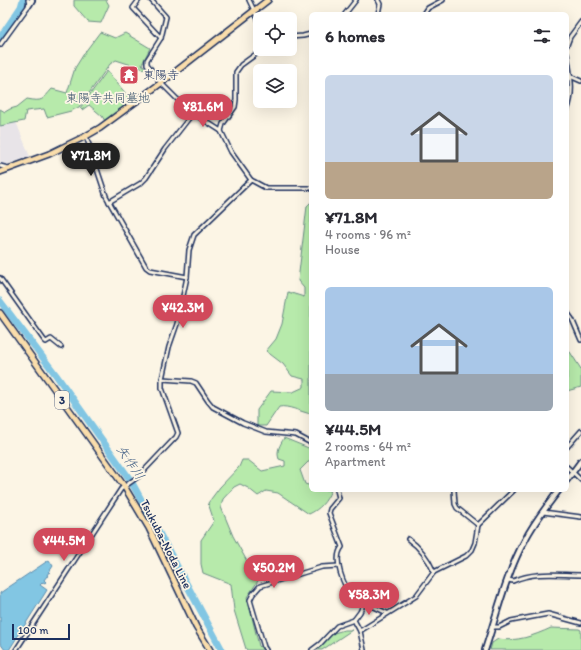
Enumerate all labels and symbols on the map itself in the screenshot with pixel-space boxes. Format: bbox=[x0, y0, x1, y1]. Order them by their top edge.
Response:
temple icon: 東陽寺 bbox=[118, 64, 140, 86]
place label: 東陽寺 bbox=[143, 68, 179, 82]
park label: 東陽寺共同墓地 bbox=[66, 91, 150, 105]
pin: ¥81.6M bbox=[170, 94, 236, 128]
pin: ¥71.8M bbox=[58, 143, 124, 177]
pin: ¥42.3M bbox=[150, 295, 216, 329]
road number: 3 bbox=[55, 391, 69, 409]
water label: 矢作川 bbox=[113, 442, 148, 483]
street label: Tsukuba-Noda Line bbox=[137, 497, 195, 591]
pin: ¥44.5M bbox=[31, 528, 97, 562]
pin: ¥50.2M bbox=[241, 555, 307, 589]
pin: ¥58.3M bbox=[336, 582, 402, 616]
scale bar bbox=[12, 622, 70, 641]

